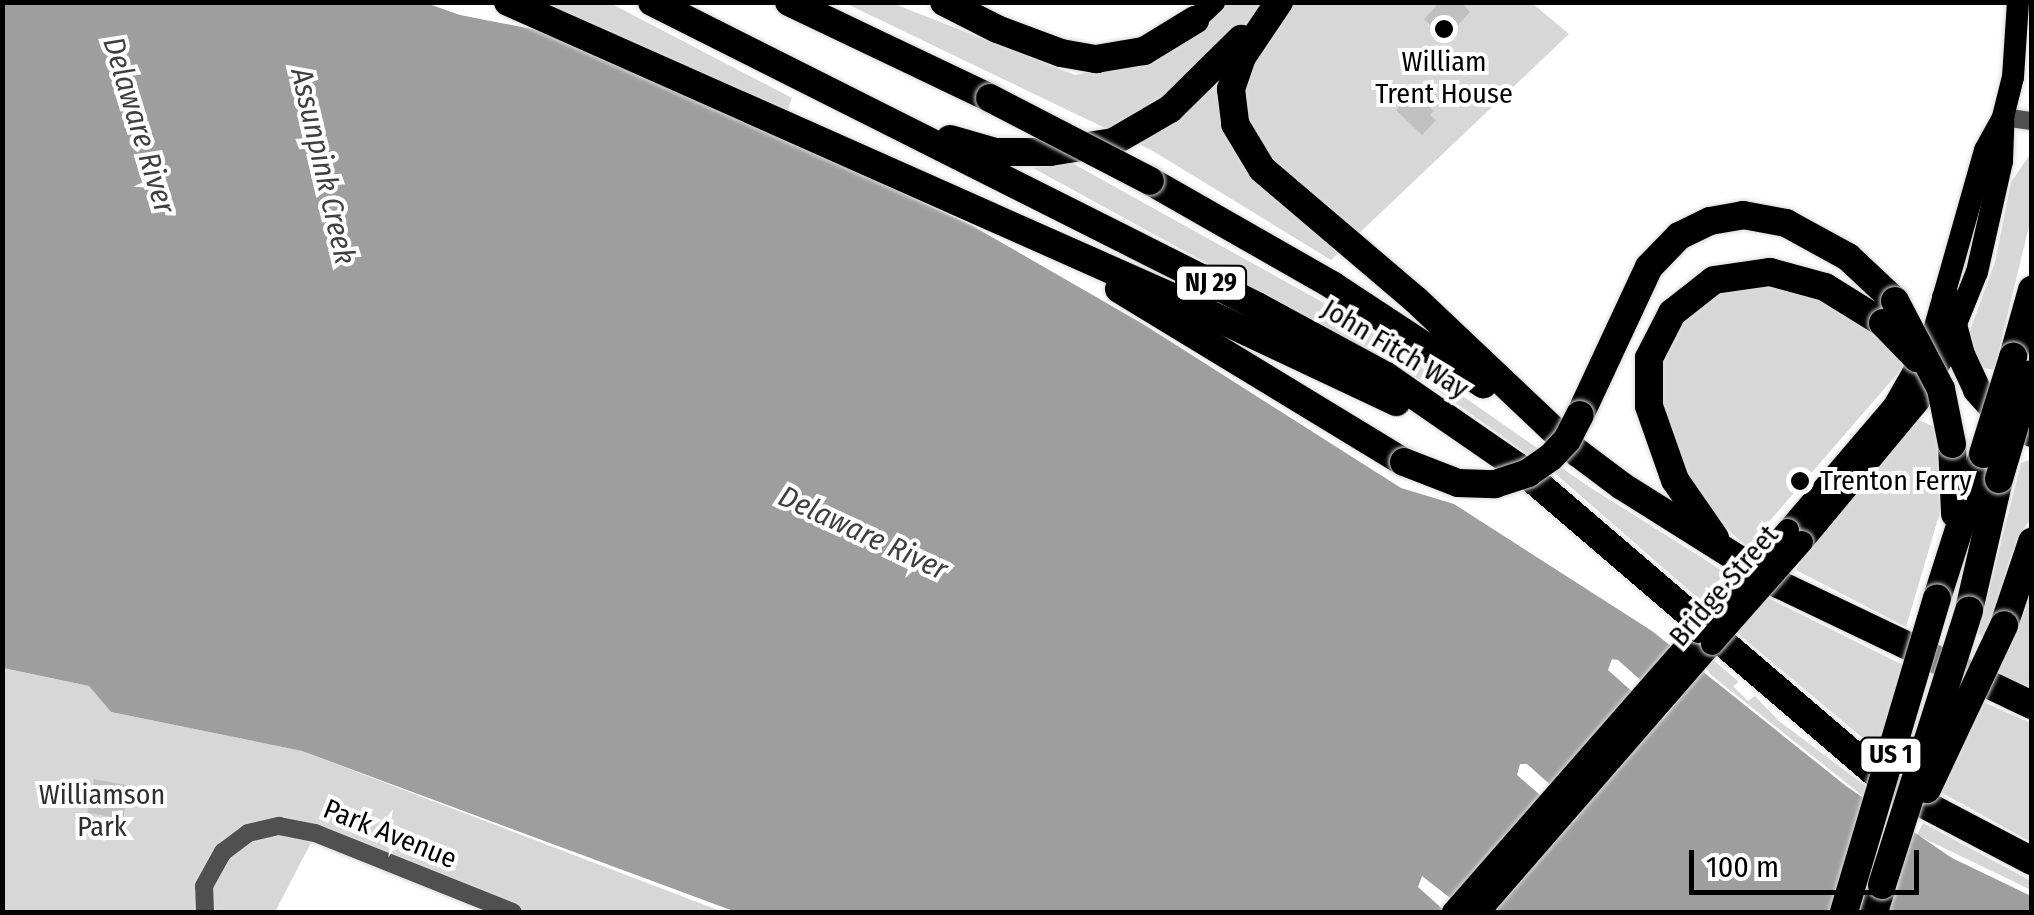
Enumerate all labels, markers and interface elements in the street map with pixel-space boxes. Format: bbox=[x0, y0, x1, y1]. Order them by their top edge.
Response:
marker: William Trent House bbox=[1433, 18, 1455, 40]
water label: Delaware River bbox=[95, 33, 183, 217]
place label: William Trent House bbox=[1375, 45, 1513, 111]
water label: Assunpink Creek bbox=[283, 64, 363, 268]
road number: NJ 29 bbox=[1174, 263, 1248, 303]
street label: John Fitch Way bbox=[1316, 292, 1474, 406]
place label: Trenton Ferry bbox=[1820, 464, 1972, 498]
marker: Trenton Ferry bbox=[1789, 470, 1811, 492]
water label: Delaware River bbox=[773, 478, 953, 588]
street label: Bridge Street bbox=[1662, 519, 1786, 653]
road number: US 1 bbox=[1858, 735, 1924, 775]
park label: Williamson Park bbox=[39, 778, 165, 844]
street label: Park Avenue bbox=[319, 792, 461, 876]
scale bar bbox=[1694, 830, 1924, 892]
text: 100 m bbox=[1706, 849, 1779, 885]

